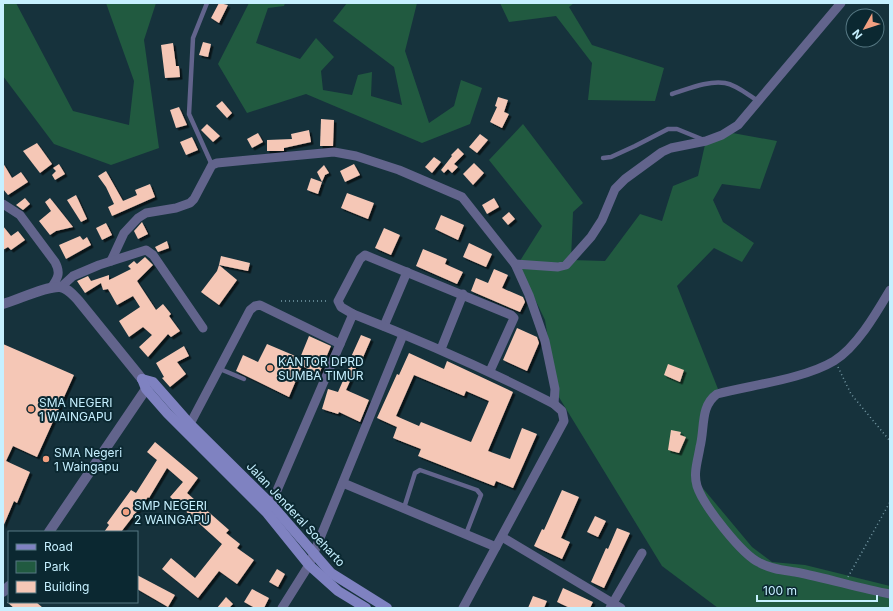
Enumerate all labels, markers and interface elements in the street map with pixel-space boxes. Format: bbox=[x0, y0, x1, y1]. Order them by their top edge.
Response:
north arrow bbox=[845, 8, 885, 48]
text: N bbox=[849, 27, 865, 42]
place label: KANTOR DPRD SUMBA TIMUR bbox=[278, 354, 364, 383]
marker: KANTOR DPRD SUMBA TIMUR bbox=[265, 363, 275, 373]
place label: SMA NEGERI 1 WAINGAPU bbox=[39, 395, 113, 424]
marker: SMA NEGERI 1 WAINGAPU bbox=[26, 404, 36, 414]
place label: SMA Negeri 1 Waingapu bbox=[54, 445, 122, 474]
marker: SMA Negeri 1 Waingapu bbox=[41, 454, 51, 464]
street label: Jalan Jenderal Soeharto bbox=[243, 458, 349, 570]
place label: SMP NEGERI 2 WAINGAPU bbox=[134, 498, 210, 527]
marker: SMP NEGERI 2 WAINGAPU bbox=[121, 507, 131, 517]
legend bbox=[8, 531, 138, 603]
text: Road bbox=[44, 539, 73, 554]
text: Park bbox=[44, 559, 70, 574]
scale bar bbox=[757, 577, 877, 603]
text: Building bbox=[44, 579, 89, 594]
text: 100 m bbox=[763, 583, 797, 598]

